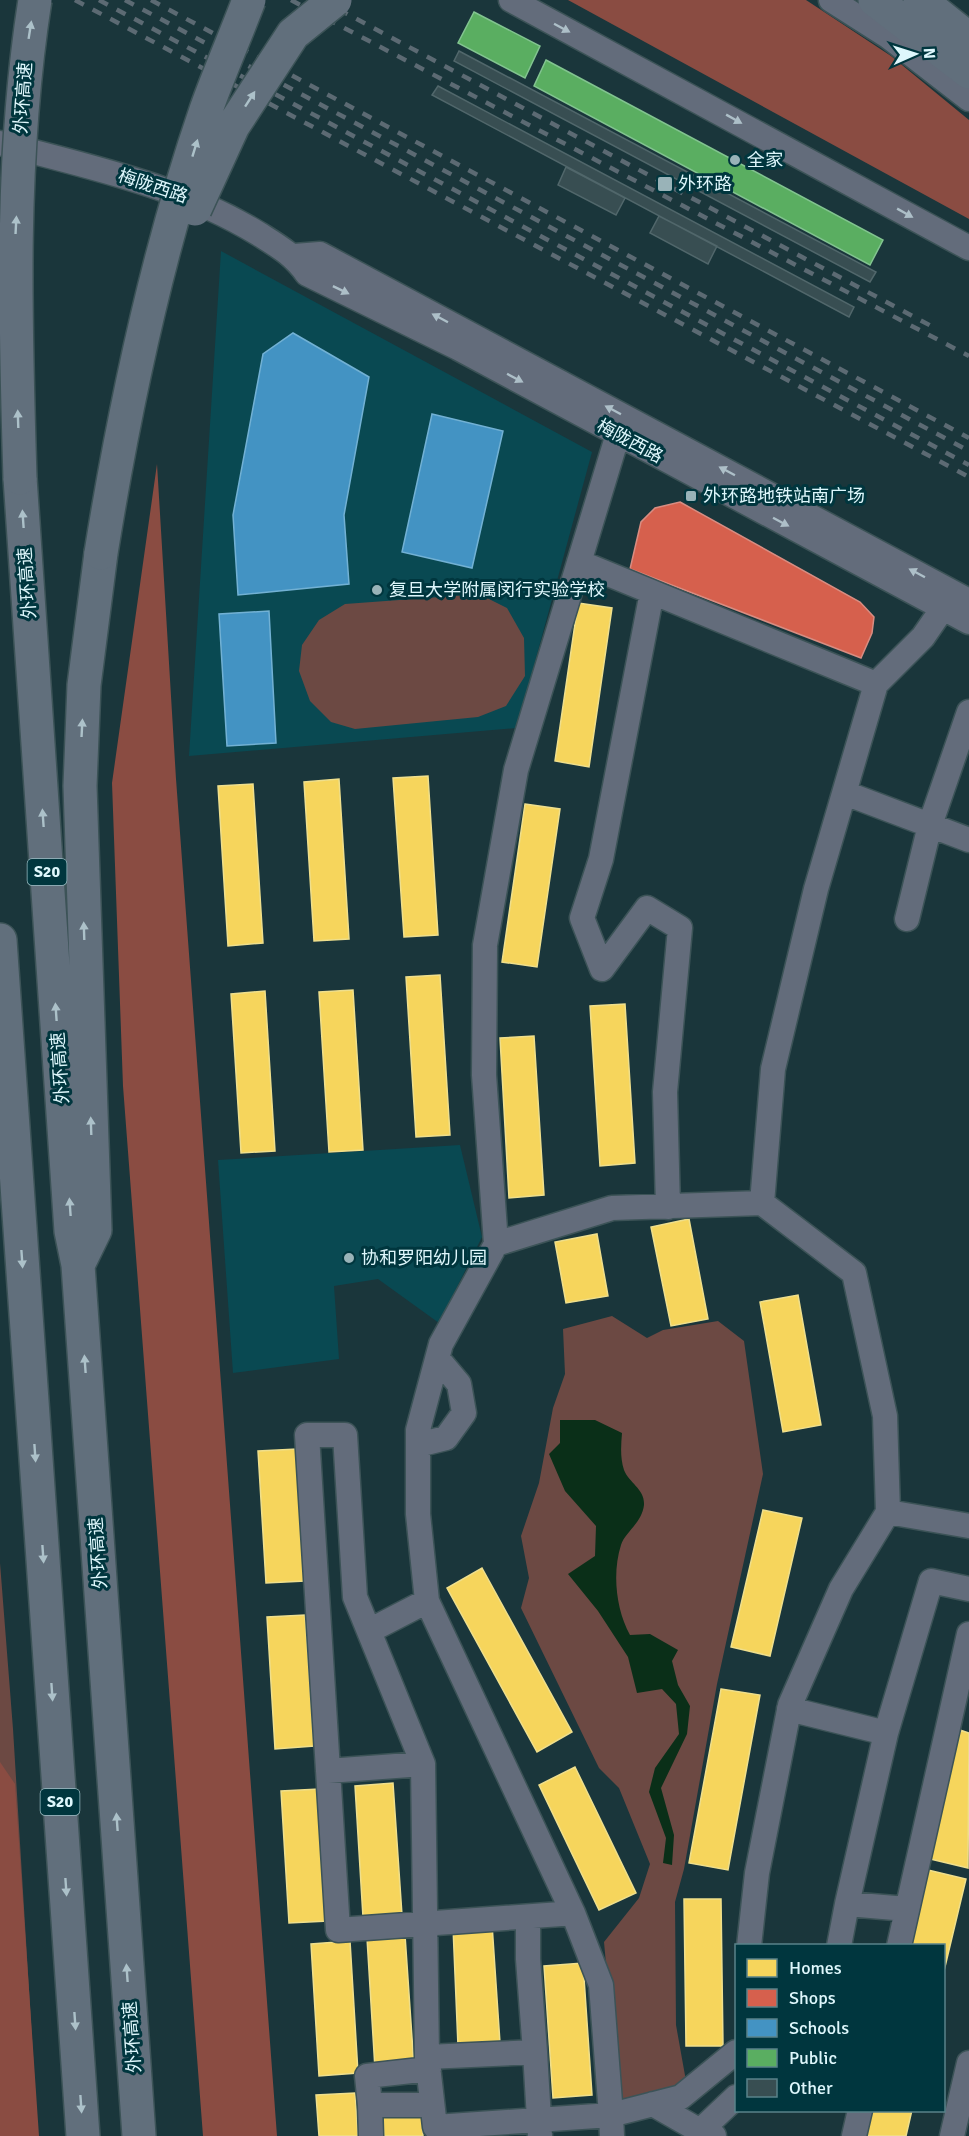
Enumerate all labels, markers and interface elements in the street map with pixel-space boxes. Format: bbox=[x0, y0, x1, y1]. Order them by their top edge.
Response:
one-way arrow bbox=[26, 21, 35, 40]
one-way arrow bbox=[554, 23, 571, 32]
north arrow bbox=[885, 24, 945, 84]
text: N bbox=[919, 47, 939, 59]
street label: 外环高速 bbox=[10, 61, 36, 135]
one-way arrow bbox=[244, 92, 256, 108]
one-way arrow bbox=[726, 114, 743, 124]
one-way arrow bbox=[191, 139, 200, 157]
place label: 全家 bbox=[747, 149, 783, 171]
marker: 全家 bbox=[728, 153, 742, 167]
street label: 梅陇西路 bbox=[115, 164, 191, 208]
place label: 外环路 bbox=[678, 173, 732, 195]
marker: 外环路 bbox=[656, 175, 674, 193]
one-way arrow bbox=[897, 208, 914, 218]
one-way arrow bbox=[12, 215, 21, 234]
one-way arrow bbox=[332, 286, 349, 295]
one-way arrow bbox=[432, 313, 449, 323]
one-way arrow bbox=[506, 373, 523, 383]
one-way arrow bbox=[604, 405, 621, 415]
one-way arrow bbox=[14, 410, 23, 429]
street label: 梅陇西路 bbox=[593, 414, 667, 468]
one-way arrow bbox=[719, 466, 736, 476]
place label: 外环路地铁站南广场 bbox=[703, 485, 865, 507]
marker: 外环路地铁站南广场 bbox=[684, 489, 698, 503]
one-way arrow bbox=[18, 509, 28, 528]
one-way arrow bbox=[773, 517, 790, 527]
street label: 外环高速 bbox=[14, 546, 40, 620]
one-way arrow bbox=[909, 568, 926, 578]
place label: 复旦大学附属闵行实验学校 bbox=[389, 579, 605, 601]
marker: 复旦大学附属闵行实验学校 bbox=[370, 583, 384, 597]
one-way arrow bbox=[77, 718, 86, 737]
one-way arrow bbox=[38, 808, 48, 827]
road number: S20 bbox=[28, 859, 66, 885]
one-way arrow bbox=[80, 922, 89, 941]
one-way arrow bbox=[52, 1003, 61, 1022]
street label: 外环高速 bbox=[47, 1031, 73, 1105]
one-way arrow bbox=[87, 1117, 96, 1136]
one-way arrow bbox=[65, 1197, 74, 1216]
place label: 协和罗阳幼儿园 bbox=[361, 1247, 487, 1269]
one-way arrow bbox=[17, 1249, 27, 1268]
marker: 协和罗阳幼儿园 bbox=[342, 1251, 356, 1265]
one-way arrow bbox=[80, 1355, 90, 1374]
one-way arrow bbox=[31, 1444, 40, 1463]
street label: 外环高速 bbox=[85, 1516, 111, 1590]
one-way arrow bbox=[38, 1545, 47, 1564]
one-way arrow bbox=[47, 1683, 57, 1702]
road number: S20 bbox=[40, 1789, 80, 1815]
one-way arrow bbox=[112, 1813, 122, 1832]
one-way arrow bbox=[61, 1877, 70, 1896]
legend bbox=[735, 1944, 945, 2112]
text: Homes bbox=[789, 1957, 842, 1979]
one-way arrow bbox=[123, 1963, 132, 1982]
text: Shops bbox=[789, 1987, 836, 2009]
street label: 外环高速 bbox=[119, 2000, 145, 2074]
one-way arrow bbox=[70, 2011, 80, 2030]
text: Schools bbox=[789, 2017, 849, 2039]
text: Public bbox=[789, 2047, 837, 2069]
text: Other bbox=[789, 2077, 833, 2099]
one-way arrow bbox=[76, 2095, 85, 2114]

